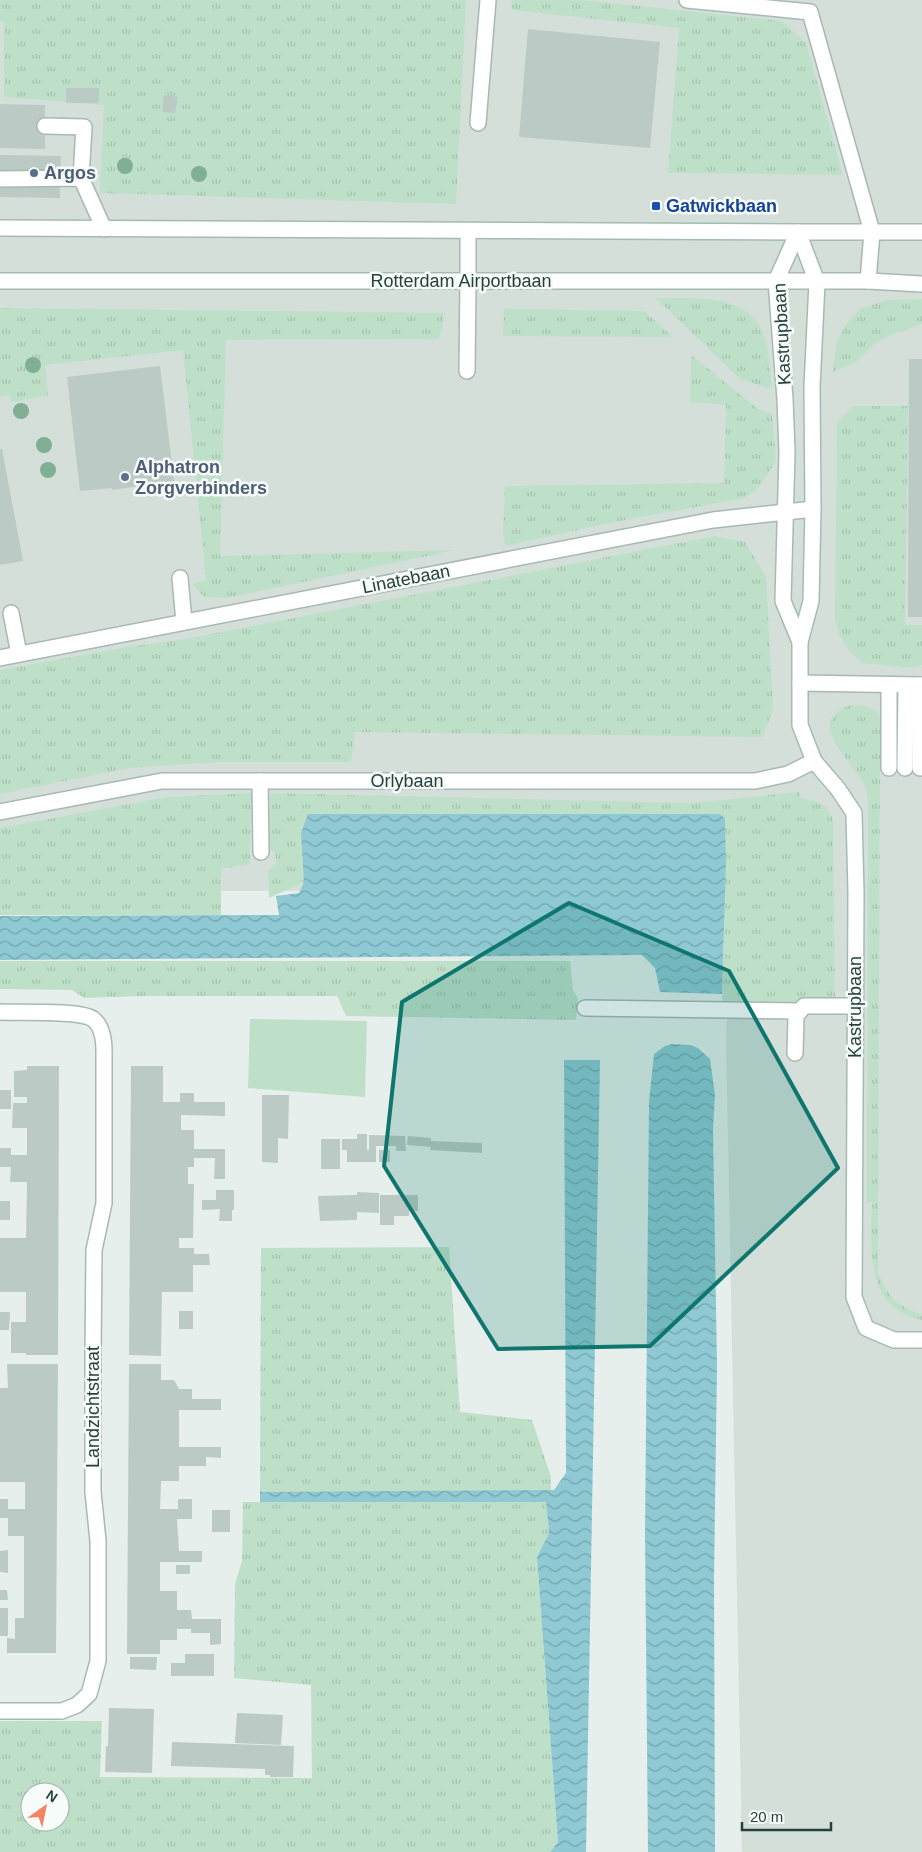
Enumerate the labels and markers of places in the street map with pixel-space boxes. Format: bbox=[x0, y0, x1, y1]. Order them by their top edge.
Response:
place label: Argos bbox=[44, 163, 96, 183]
marker: Argos bbox=[28, 167, 40, 179]
place label: Gatwickbaan bbox=[666, 196, 777, 216]
marker: Gatwickbaan bbox=[650, 200, 662, 212]
place label: Alphatron Zorgverbinders bbox=[135, 457, 267, 498]
marker: Alphatron Zorgverbinders bbox=[119, 471, 131, 483]

